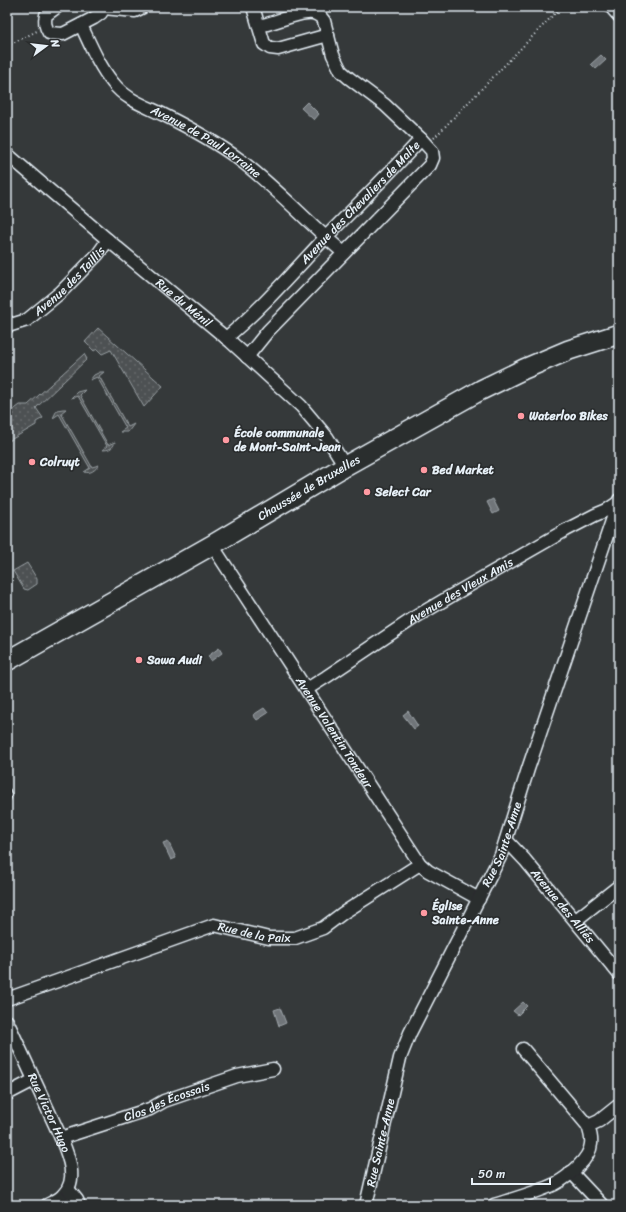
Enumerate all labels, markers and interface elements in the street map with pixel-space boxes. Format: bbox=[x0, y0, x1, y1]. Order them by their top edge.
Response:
north arrow bbox=[26, 26, 66, 66]
text: N bbox=[45, 36, 65, 50]
street label: Avenue de Paul Lorraine bbox=[146, 99, 266, 184]
street label: Avenue des Chevaliers de Malte bbox=[294, 135, 426, 270]
street label: Avenue des Taillis bbox=[28, 241, 111, 322]
street label: Rue du Ménil bbox=[150, 273, 217, 333]
place label: Waterloo Bikes bbox=[529, 405, 608, 427]
marker: Waterloo Bikes bbox=[516, 411, 526, 421]
place label: École communale de Mont-Saint-Jean bbox=[234, 422, 341, 458]
marker: École communale de Mont-Saint-Jean bbox=[221, 435, 231, 445]
street label: Chaussée de Bruxelles bbox=[253, 449, 364, 527]
place label: Colruyt bbox=[39, 451, 81, 473]
marker: Colruyt bbox=[27, 457, 37, 467]
place label: Bed Market bbox=[432, 459, 495, 481]
marker: Bed Market bbox=[419, 465, 429, 475]
place label: Select Car bbox=[374, 481, 432, 503]
marker: Select Car bbox=[362, 487, 372, 497]
street label: Avenue des Vieux Amis bbox=[402, 551, 518, 631]
place label: Sawa Audi bbox=[146, 649, 203, 671]
marker: Sawa Audi bbox=[134, 655, 144, 665]
street label: Avenue Valentin Tondeur bbox=[289, 671, 380, 794]
street label: Rue Sainte-Anne bbox=[475, 799, 528, 891]
street label: Avenue des Alliés bbox=[524, 862, 601, 949]
place label: Église Sainte-Anne bbox=[431, 895, 500, 931]
marker: Église Sainte-Anne bbox=[419, 908, 429, 918]
street label: Rue de la Paix bbox=[216, 915, 291, 949]
street label: Rue Victor Hugo bbox=[21, 1069, 77, 1156]
street label: Clos des Écossais bbox=[121, 1075, 213, 1128]
street label: Rue Sainte-Anne bbox=[360, 1096, 401, 1189]
scale bar bbox=[472, 1160, 550, 1186]
text: 50 m bbox=[478, 1163, 505, 1185]

